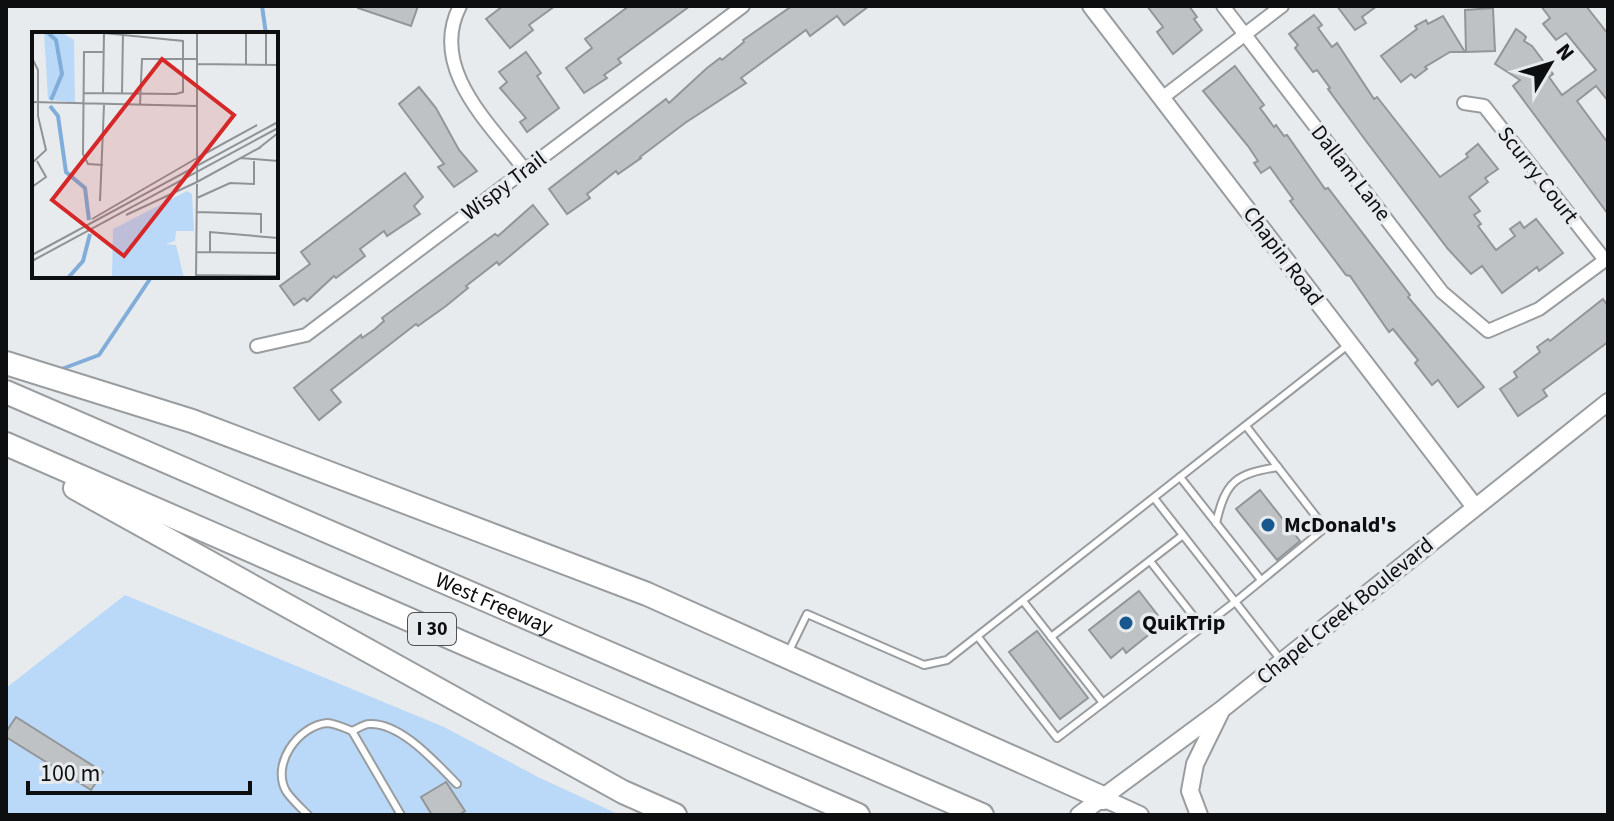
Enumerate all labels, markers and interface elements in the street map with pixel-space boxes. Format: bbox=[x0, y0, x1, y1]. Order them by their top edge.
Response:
north arrow bbox=[1510, 24, 1590, 104]
inset map bbox=[32, 32, 278, 278]
text: N bbox=[1548, 37, 1582, 68]
street label: Dallam Lane bbox=[1303, 118, 1399, 228]
street label: Scurry Court bbox=[1490, 120, 1587, 231]
street label: Wispy Trail bbox=[455, 144, 553, 228]
street label: Chapin Road bbox=[1235, 200, 1331, 312]
place label: McDonald's bbox=[1284, 509, 1396, 541]
marker: McDonald's bbox=[1259, 516, 1277, 534]
street label: Chapel Creek Boulevard bbox=[1249, 529, 1441, 693]
street label: West Freeway bbox=[430, 564, 559, 644]
place label: QuikTrip bbox=[1142, 607, 1225, 639]
road number: I 30 bbox=[408, 613, 456, 645]
marker: QuikTrip bbox=[1117, 614, 1135, 632]
scale bar bbox=[28, 745, 250, 795]
text: 100 m bbox=[40, 756, 100, 791]

